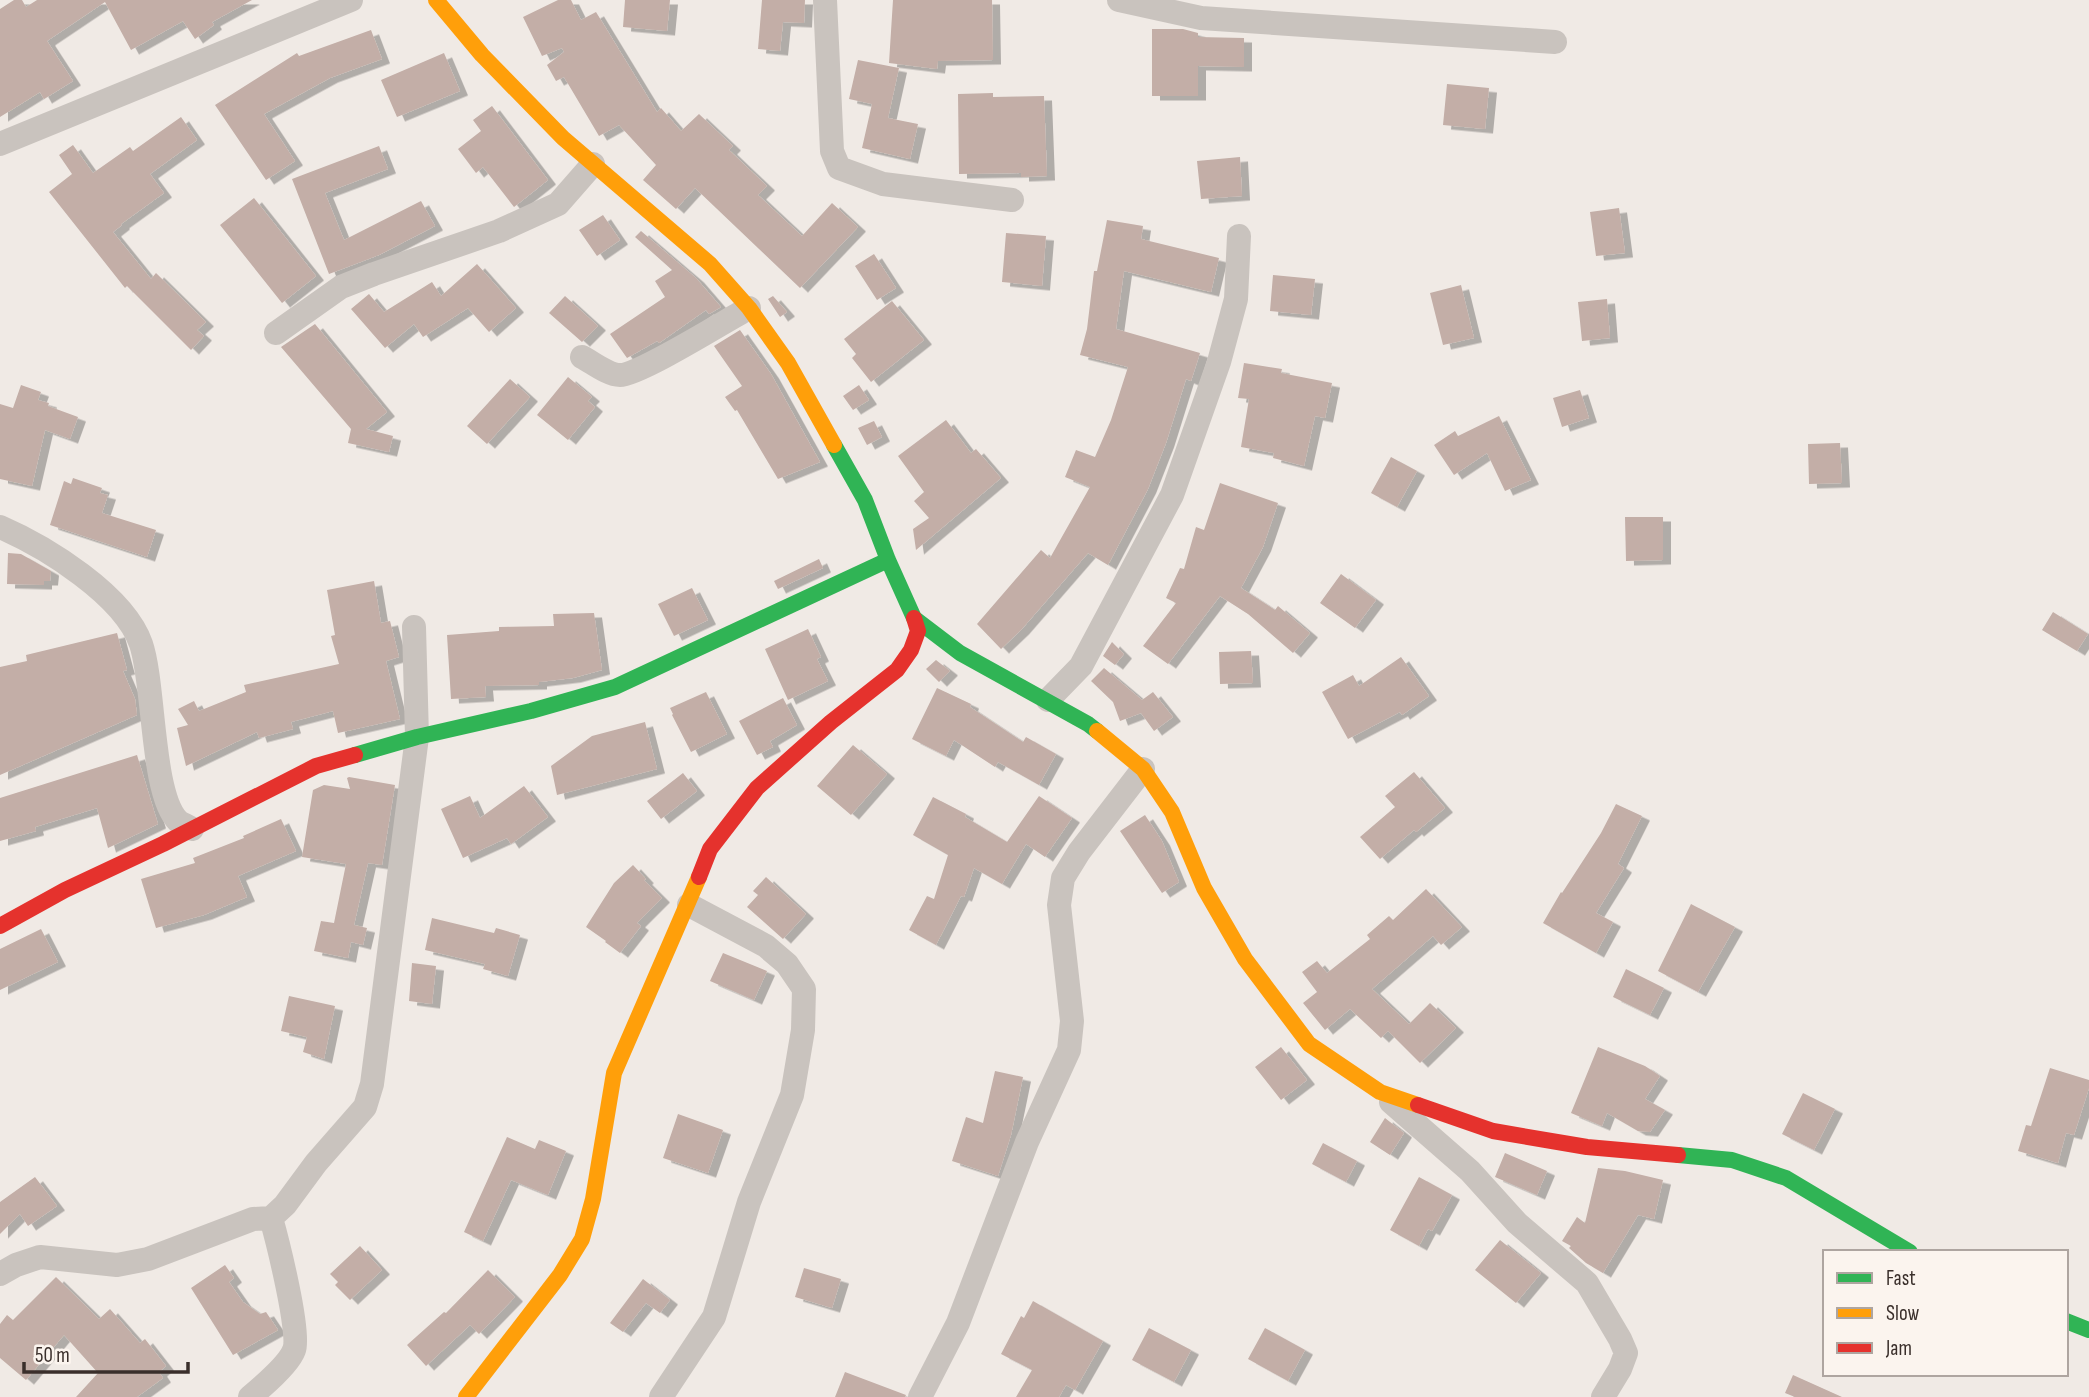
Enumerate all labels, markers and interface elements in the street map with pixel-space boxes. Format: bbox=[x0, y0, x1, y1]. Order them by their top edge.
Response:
legend bbox=[1823, 1250, 2068, 1376]
text: Fast bbox=[1886, 1266, 1916, 1291]
text: Slow bbox=[1886, 1301, 1920, 1326]
scale bar bbox=[24, 1330, 189, 1374]
text: Jam bbox=[1885, 1336, 1912, 1361]
text: 50 m bbox=[35, 1343, 70, 1368]

